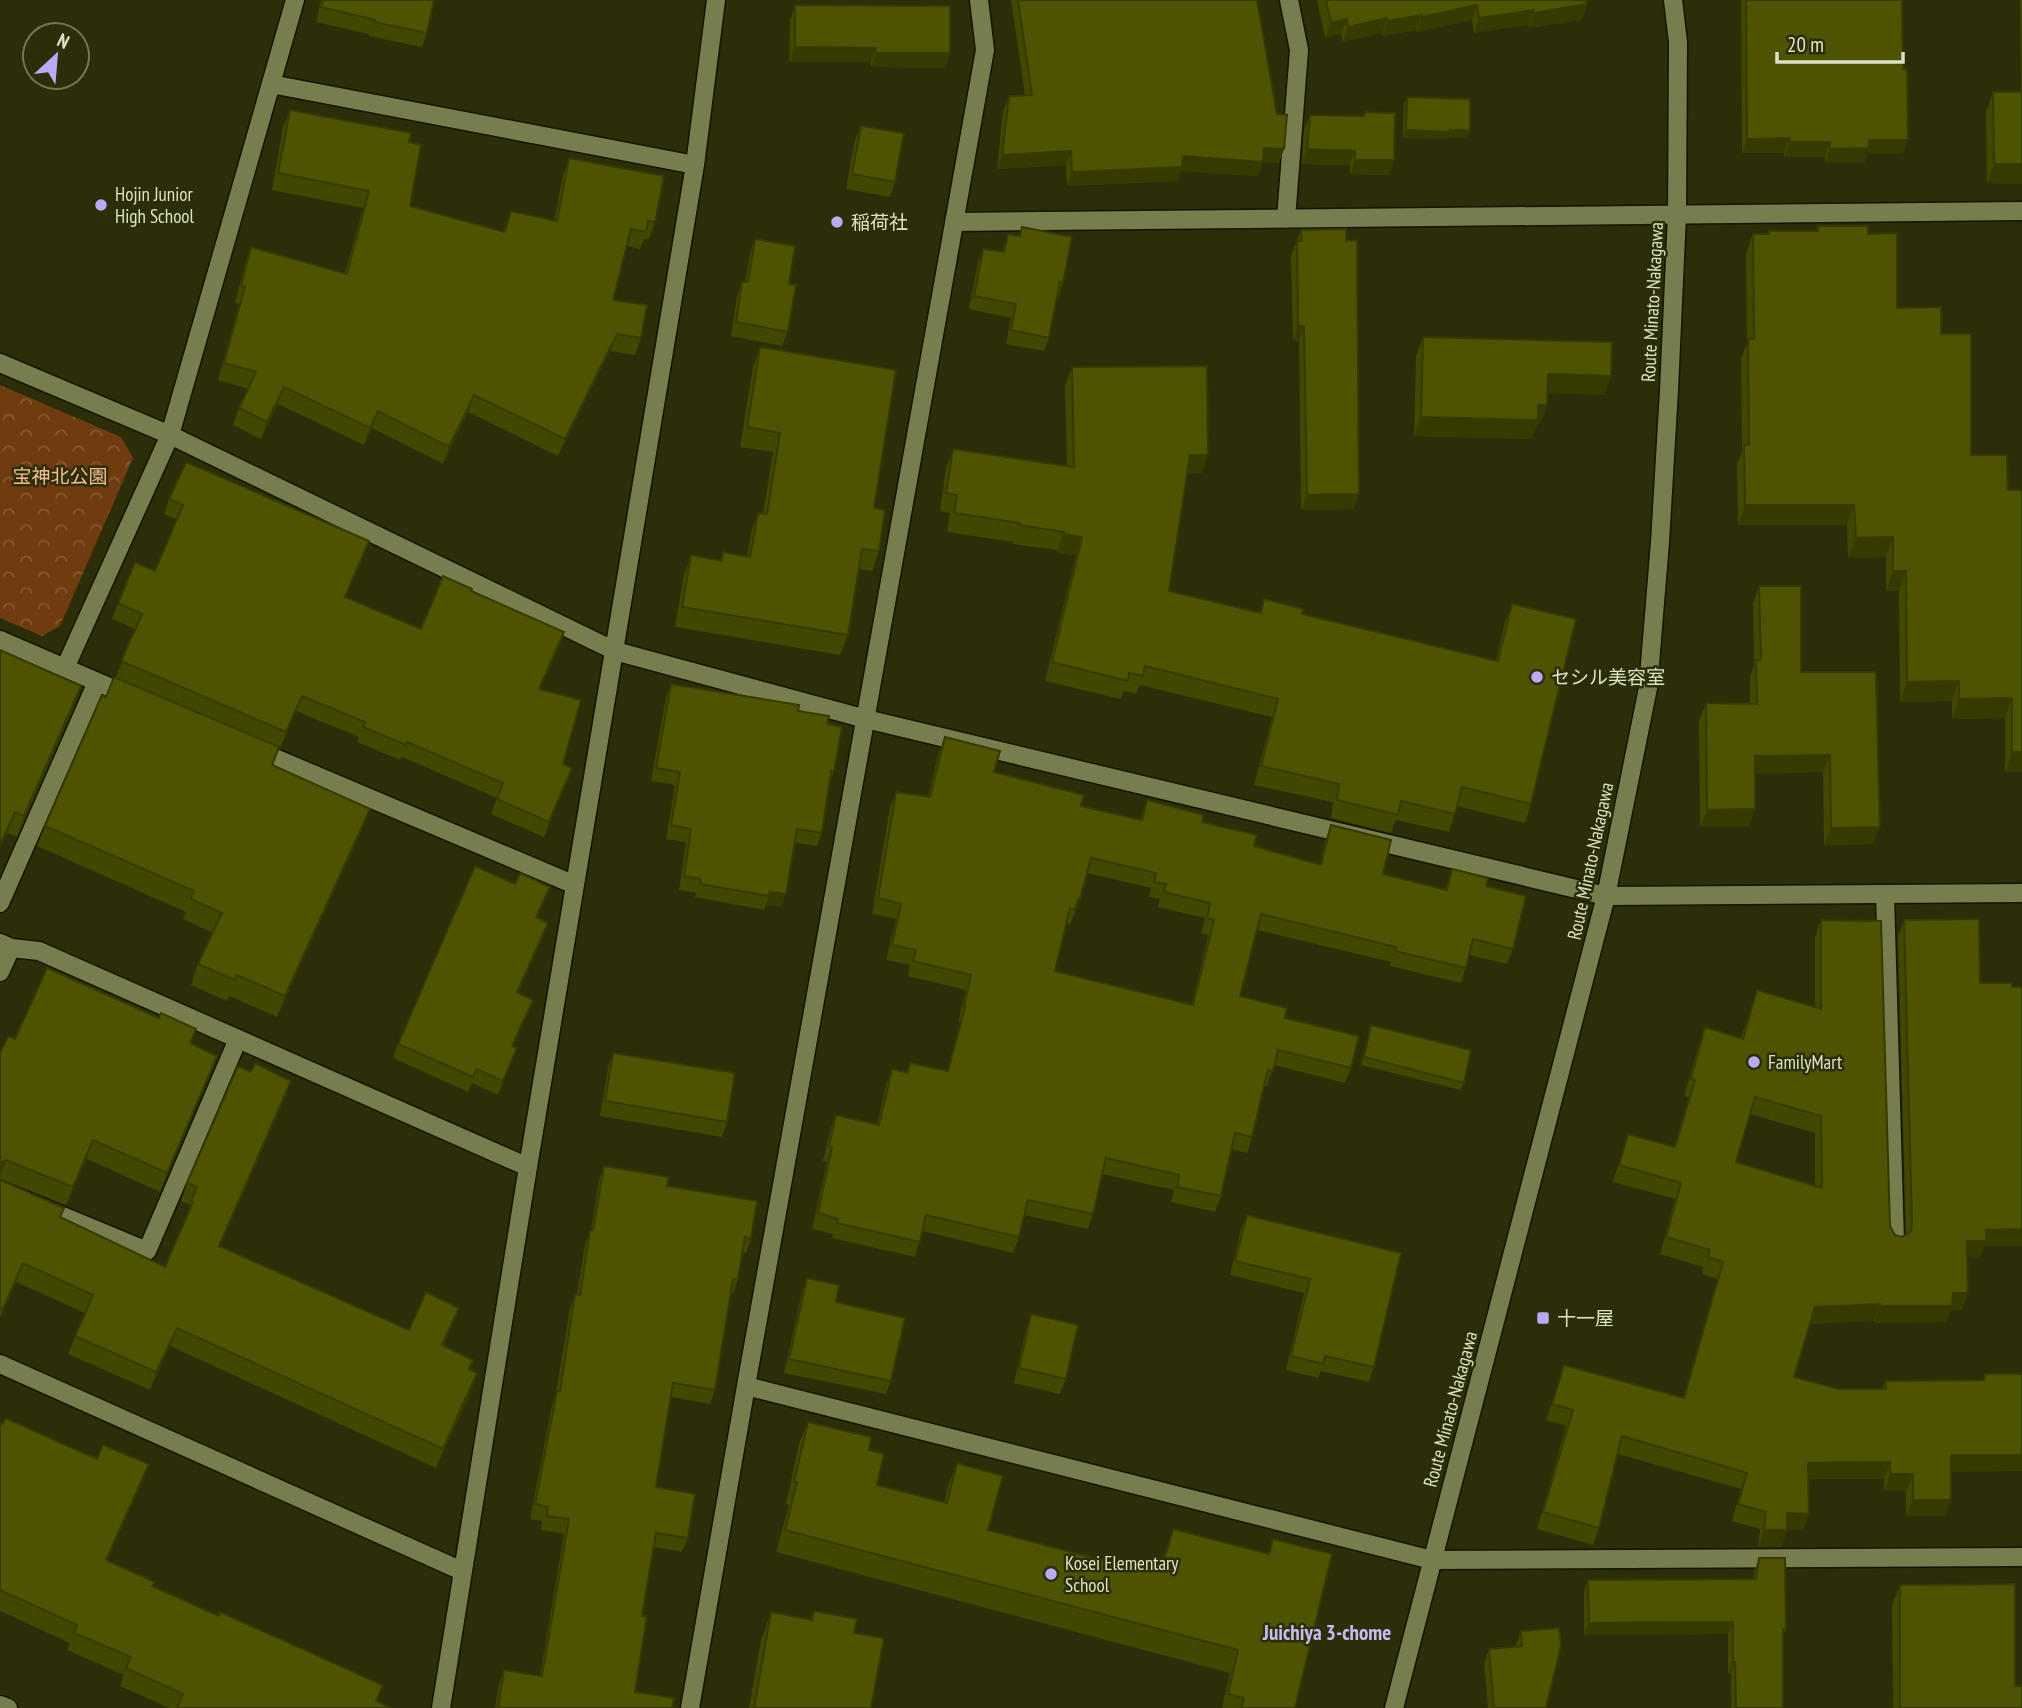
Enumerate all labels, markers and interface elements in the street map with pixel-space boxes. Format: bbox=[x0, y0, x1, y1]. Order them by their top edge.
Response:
north arrow bbox=[21, 21, 91, 91]
scale bar bbox=[1777, 21, 1903, 65]
text: N bbox=[54, 28, 73, 54]
text: 20 m bbox=[1787, 31, 1824, 58]
place label: Hojin Junior High School bbox=[115, 182, 195, 228]
marker: Hojin Junior High School bbox=[93, 197, 109, 213]
place label: 稲荷社 bbox=[851, 210, 908, 234]
marker: 稲荷社 bbox=[829, 214, 845, 230]
street label: Route Minato-Nakagawa bbox=[1636, 221, 1668, 383]
park label: 宝神北公園 bbox=[12, 464, 108, 488]
place label: セシル美容室 bbox=[1551, 665, 1665, 689]
marker: セシル美容室 bbox=[1529, 669, 1545, 685]
street label: Route Minato-Nakagawa bbox=[1562, 780, 1618, 942]
place label: FamilyMart bbox=[1768, 1050, 1843, 1074]
marker: FamilyMart bbox=[1746, 1054, 1762, 1070]
place label: 十一屋 bbox=[1557, 1306, 1614, 1330]
marker: 十一屋 bbox=[1535, 1310, 1551, 1326]
street label: Route Minato-Nakagawa bbox=[1418, 1329, 1482, 1489]
place label: Kosei Elementary School bbox=[1065, 1551, 1179, 1597]
marker: Kosei Elementary School bbox=[1043, 1566, 1059, 1582]
district label: Juichiya 3-chome bbox=[1262, 1619, 1391, 1646]

